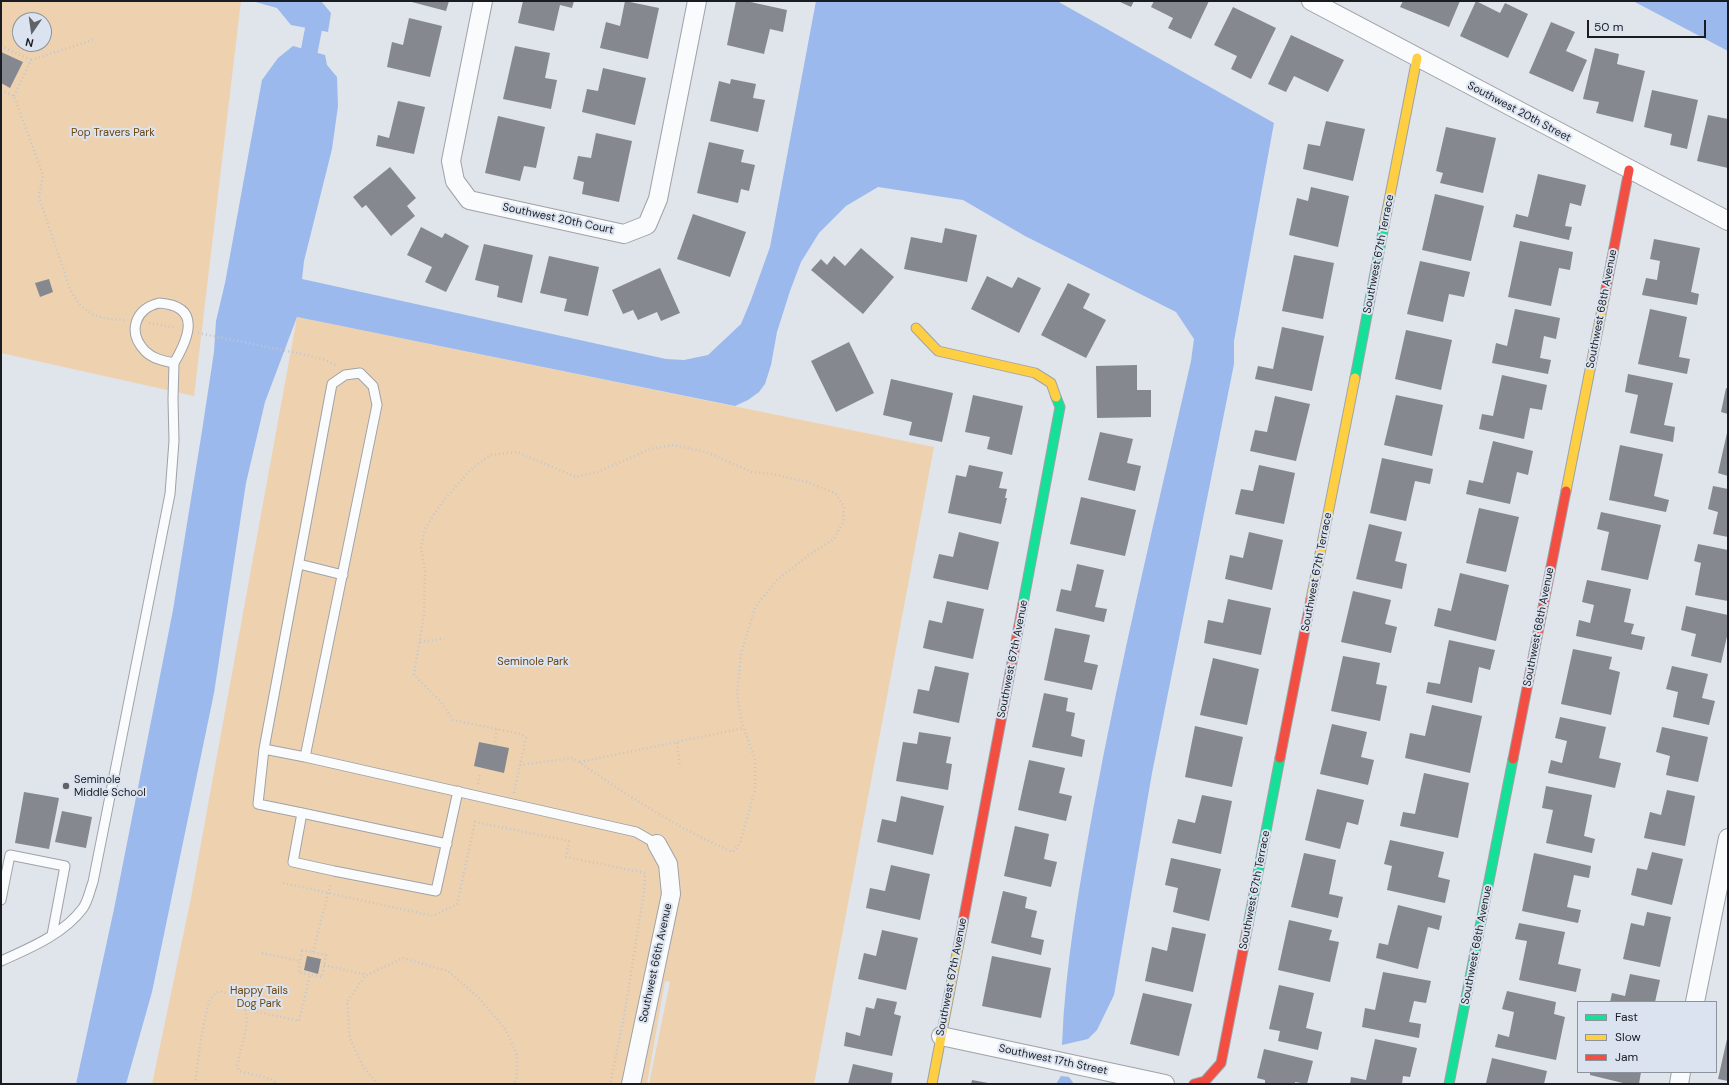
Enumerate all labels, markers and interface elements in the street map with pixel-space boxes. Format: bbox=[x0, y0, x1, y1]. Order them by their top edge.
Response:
north arrow bbox=[12, 12, 52, 52]
scale bar bbox=[1589, 12, 1708, 38]
text: 50 m bbox=[1594, 19, 1623, 35]
text: N bbox=[24, 35, 35, 50]
street label: Southwest 20th Street bbox=[1465, 79, 1573, 145]
park label: Pop Travers Park bbox=[71, 126, 155, 140]
street label: Southwest 67th Terrace bbox=[1361, 193, 1397, 315]
street label: Southwest 20th Court bbox=[501, 201, 615, 237]
street label: Southwest 68th Avenue bbox=[1584, 248, 1620, 370]
street label: Southwest 67th Terrace bbox=[1299, 511, 1335, 633]
street label: Southwest 68th Avenue bbox=[1521, 566, 1557, 688]
street label: Southwest 67th Avenue bbox=[995, 599, 1031, 719]
park label: Seminole Park bbox=[497, 655, 569, 669]
place label: Seminole Middle School bbox=[74, 773, 146, 799]
marker: Seminole Middle School bbox=[61, 781, 71, 791]
street label: Southwest 67th Terrace bbox=[1237, 829, 1273, 951]
street label: Southwest 68th Avenue bbox=[1459, 884, 1495, 1006]
street label: Southwest 66th Avenue bbox=[637, 902, 675, 1024]
street label: Southwest 67th Avenue bbox=[934, 917, 970, 1037]
park label: Happy Tails Dog Park bbox=[230, 984, 288, 1010]
legend bbox=[1577, 1001, 1717, 1073]
text: Fast bbox=[1615, 1009, 1638, 1025]
text: Slow bbox=[1615, 1029, 1641, 1045]
street label: Southwest 17th Street bbox=[997, 1042, 1109, 1078]
text: Jam bbox=[1615, 1049, 1638, 1065]

